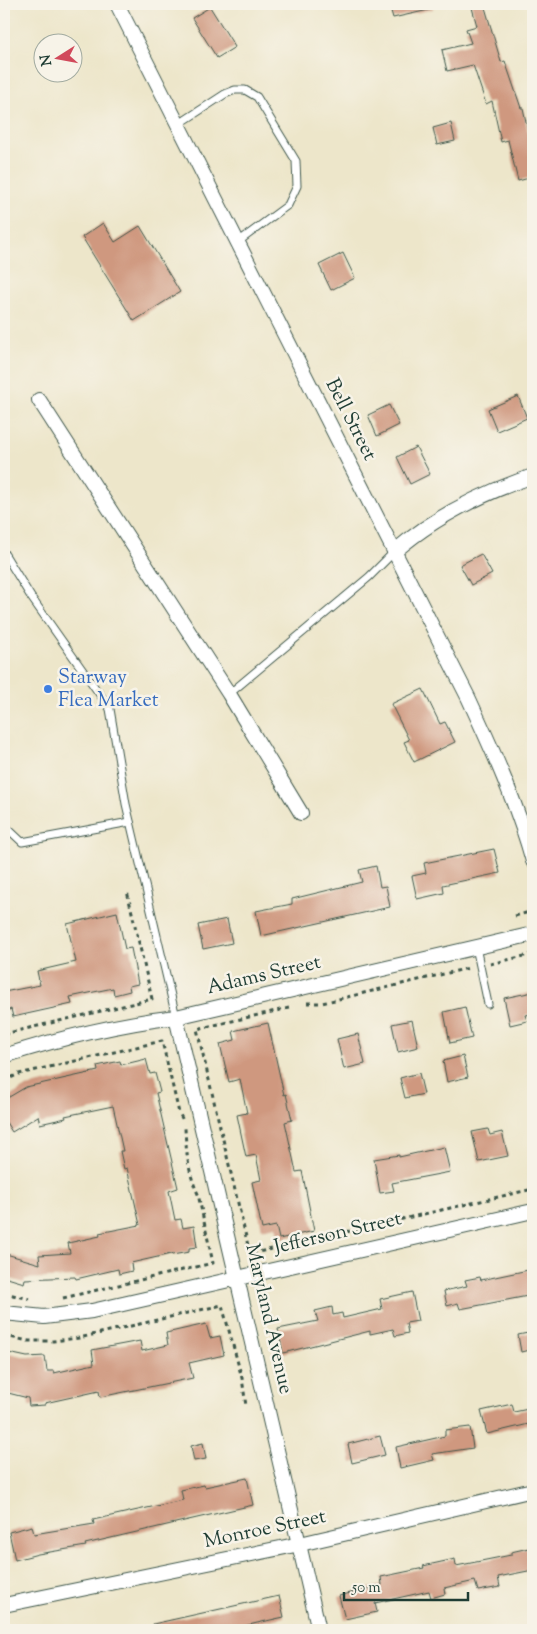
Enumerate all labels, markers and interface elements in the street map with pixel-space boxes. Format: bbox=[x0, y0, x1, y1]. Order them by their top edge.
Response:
north arrow bbox=[32, 32, 82, 82]
text: N bbox=[36, 53, 58, 67]
street label: Bell Street bbox=[317, 374, 383, 466]
place label: Starway Flea Market bbox=[58, 664, 159, 716]
marker: Starway Flea Market bbox=[42, 683, 54, 695]
street label: Adams Street bbox=[204, 949, 324, 1003]
street label: Jefferson Street bbox=[270, 1205, 405, 1263]
street label: Maryland Avenue bbox=[237, 1241, 299, 1397]
street label: Monroe Street bbox=[201, 1503, 329, 1557]
scale bar bbox=[344, 1569, 468, 1601]
text: 50 m bbox=[351, 1578, 381, 1599]

